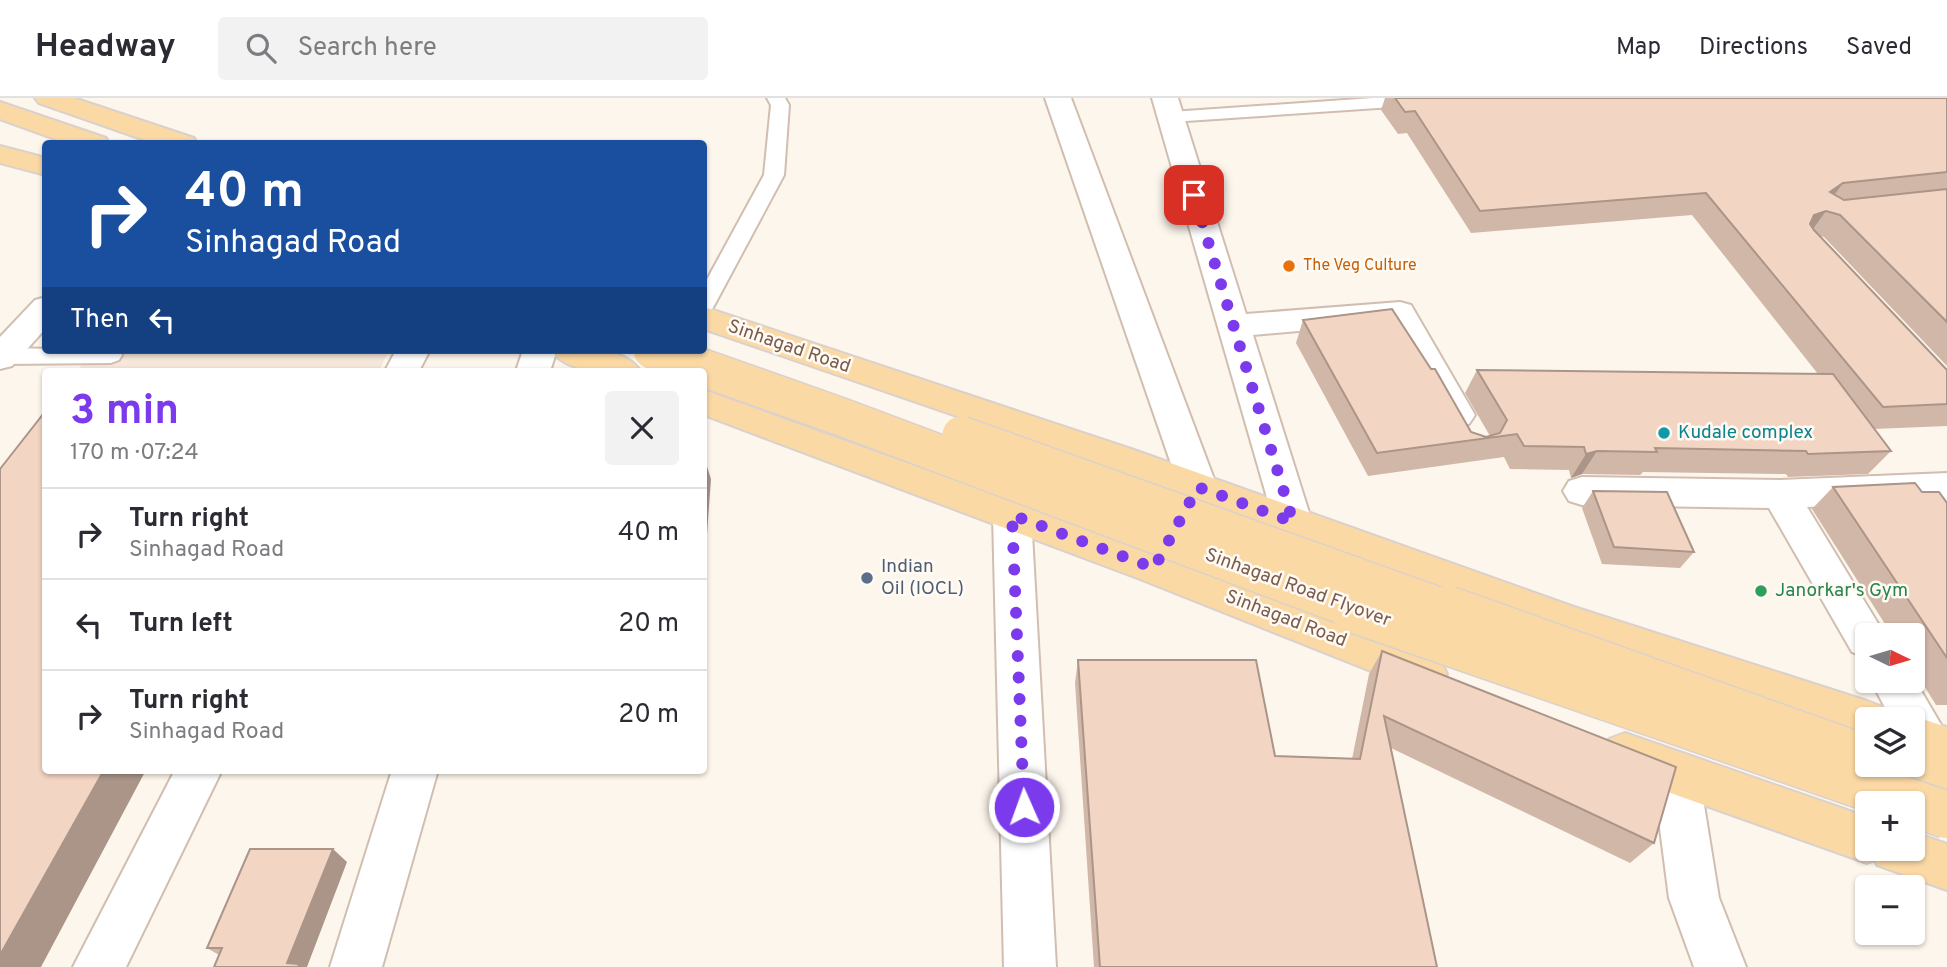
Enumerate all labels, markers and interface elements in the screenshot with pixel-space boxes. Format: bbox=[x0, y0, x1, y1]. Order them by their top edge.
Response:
search box bbox=[218, 17, 708, 80]
text: Headway bbox=[35, 27, 176, 69]
icon: search bbox=[242, 29, 280, 67]
text: Search here bbox=[298, 32, 437, 65]
text: Map bbox=[1616, 33, 1661, 63]
text: Directions bbox=[1699, 33, 1808, 63]
text: Saved bbox=[1846, 33, 1912, 63]
text: 40 m bbox=[185, 163, 304, 225]
pin bbox=[1164, 165, 1224, 225]
icon: right bbox=[70, 168, 161, 259]
icon: arrive bbox=[1175, 176, 1213, 214]
text: Sinhagad Road bbox=[185, 224, 401, 264]
place label: The Veg Culture bbox=[1303, 256, 1417, 276]
marker: The Veg Culture bbox=[1281, 258, 1297, 274]
icon: left bbox=[143, 301, 181, 339]
text: Then bbox=[70, 304, 129, 337]
street label: Sinhagad Road bbox=[724, 315, 854, 379]
text: 3 min bbox=[70, 386, 179, 439]
button: close bbox=[605, 391, 679, 465]
place label: Kudale complex bbox=[1678, 421, 1813, 445]
marker: Kudale complex bbox=[1656, 425, 1672, 441]
text: 170 m · 07:24 bbox=[70, 439, 199, 468]
text: Turn right bbox=[129, 503, 249, 536]
icon: right bbox=[70, 515, 108, 553]
text: 40 m bbox=[618, 517, 679, 550]
text: Sinhagad Road bbox=[129, 536, 284, 565]
street label: Sinhagad Road Flyover bbox=[1202, 544, 1394, 632]
place label: Indian Oil (IOCL) bbox=[881, 555, 964, 601]
marker: Indian Oil (IOCL) bbox=[859, 570, 875, 586]
place label: Janorkar's Gym bbox=[1775, 579, 1908, 603]
marker: Janorkar's Gym bbox=[1753, 583, 1769, 599]
street label: Sinhagad Road bbox=[1222, 585, 1350, 653]
icon: left bbox=[70, 606, 108, 644]
text: Turn left bbox=[129, 608, 233, 641]
text: 20 m bbox=[618, 608, 679, 641]
north arrow bbox=[1855, 623, 1925, 693]
map controls bbox=[1855, 623, 1925, 945]
text: Turn right bbox=[129, 685, 249, 718]
icon: right bbox=[70, 697, 108, 735]
text: 20 m bbox=[618, 699, 679, 732]
button: layers bbox=[1855, 707, 1925, 777]
text: Sinhagad Road bbox=[129, 718, 284, 747]
position arrow bbox=[987, 770, 1061, 844]
button: + bbox=[1855, 791, 1925, 861]
button: − bbox=[1855, 875, 1925, 945]

